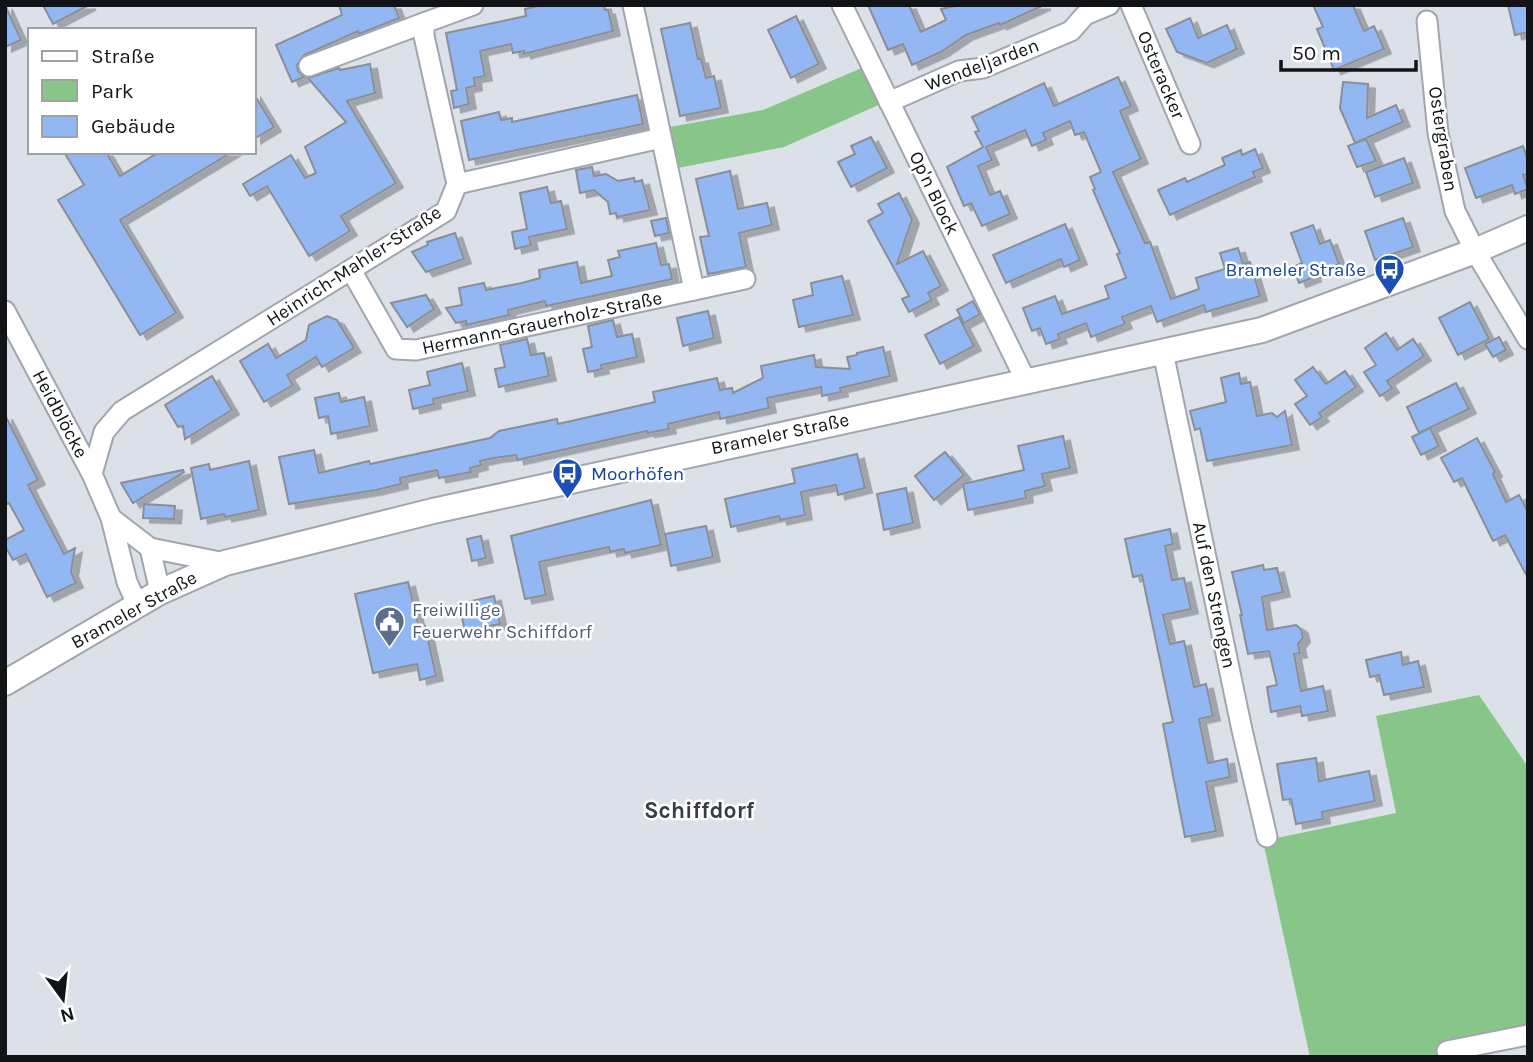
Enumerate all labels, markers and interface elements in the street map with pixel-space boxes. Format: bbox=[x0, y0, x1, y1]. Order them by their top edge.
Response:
legend bbox=[28, 28, 256, 154]
street label: Osteracker bbox=[1133, 28, 1189, 122]
scale bar bbox=[1281, 28, 1416, 72]
street label: Wendeljarden bbox=[922, 34, 1042, 96]
text: 50 m bbox=[1292, 41, 1341, 65]
text: Straße bbox=[91, 44, 154, 68]
text: Park bbox=[91, 79, 134, 103]
street label: Ostergraben bbox=[1424, 85, 1462, 193]
text: Gebäude bbox=[91, 114, 175, 138]
street label: Op'n Block bbox=[904, 148, 964, 239]
street label: Heinrich-Mahler-Straße bbox=[262, 201, 446, 331]
bus stop icon: Brameler Straße bbox=[1372, 253, 1406, 297]
place label: Brameler Straße bbox=[1226, 259, 1366, 281]
street label: Hermann-Grauerholz-Straße bbox=[420, 287, 664, 359]
street label: Heidblöcke bbox=[28, 366, 92, 462]
street label: Brameler Straße bbox=[709, 409, 851, 459]
bus stop icon: Moorhöfen bbox=[551, 457, 585, 501]
place label: Moorhöfen bbox=[591, 463, 684, 485]
street label: Auf den Strengen bbox=[1188, 520, 1240, 670]
street label: Brameler Straße bbox=[67, 566, 201, 654]
place label: Freiwillige Feuerwehr Schiffdorf bbox=[412, 599, 593, 643]
public building icon: Freiwillige Feuerwehr Schiffdorf bbox=[372, 604, 406, 648]
district label: Schiffdorf bbox=[644, 797, 755, 824]
north arrow bbox=[28, 964, 98, 1034]
text: N bbox=[58, 1002, 77, 1027]

